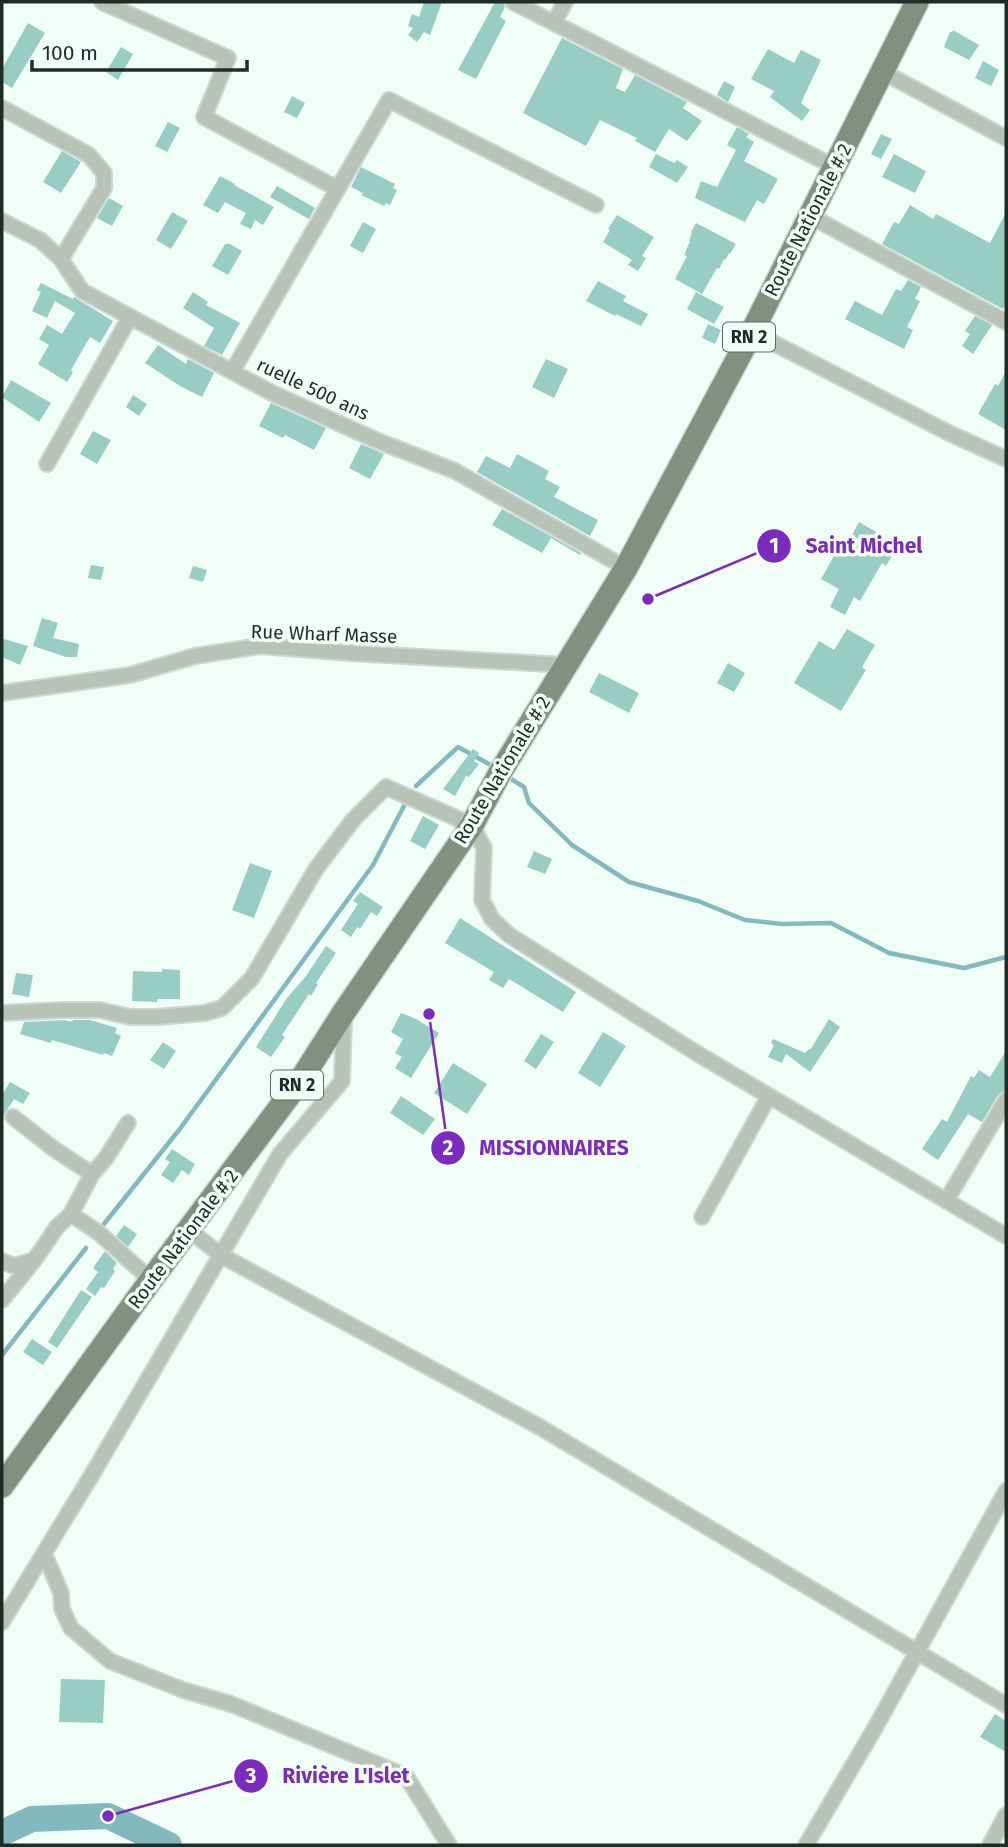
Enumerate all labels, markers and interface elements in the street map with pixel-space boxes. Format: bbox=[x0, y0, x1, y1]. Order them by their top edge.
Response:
scale bar bbox=[32, 28, 247, 72]
text: 100 m bbox=[42, 40, 98, 66]
street label: Route Nationale # 2 bbox=[760, 140, 856, 300]
road number: RN 2 bbox=[723, 323, 775, 352]
street label: ruelle 500 ans bbox=[253, 353, 373, 425]
callout: Saint Michel bbox=[757, 525, 937, 567]
text: 1 bbox=[769, 533, 779, 559]
text: Saint Michel bbox=[805, 533, 923, 559]
street label: Rue Wharf Masse bbox=[250, 620, 398, 648]
street label: Route Nationale # 2 bbox=[449, 692, 555, 848]
road number: RN 2 bbox=[271, 1070, 323, 1100]
callout: MISSIONNAIRES bbox=[430, 1127, 642, 1169]
text: 2 bbox=[443, 1135, 454, 1161]
text: MISSIONNAIRES bbox=[479, 1135, 629, 1161]
street label: Route Nationale # 2 bbox=[123, 1165, 243, 1313]
callout: Rivière L'Islet bbox=[234, 1755, 424, 1797]
text: 3 bbox=[245, 1763, 257, 1789]
text: Rivière L'Islet bbox=[282, 1763, 411, 1789]

